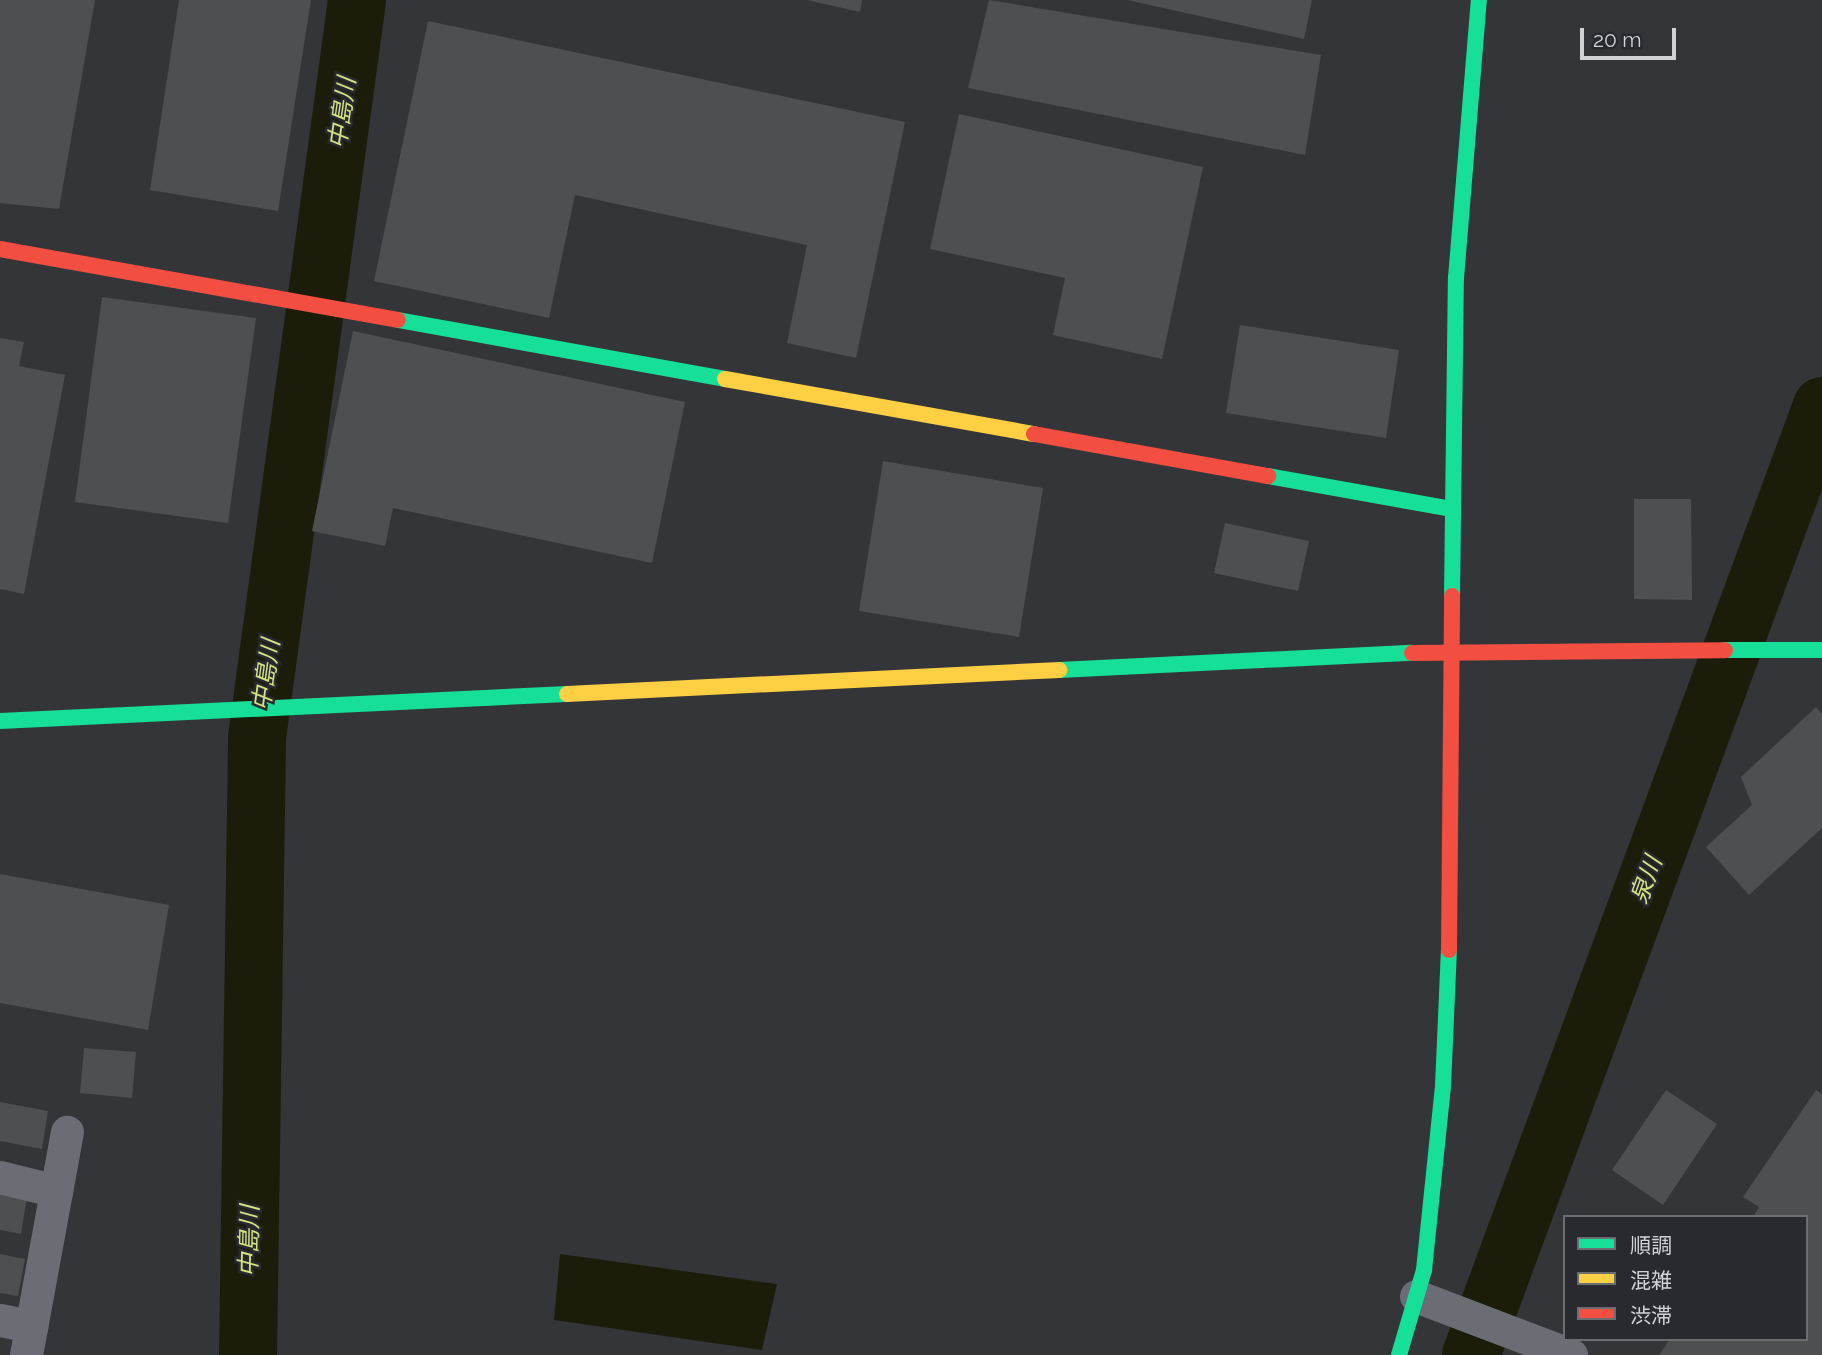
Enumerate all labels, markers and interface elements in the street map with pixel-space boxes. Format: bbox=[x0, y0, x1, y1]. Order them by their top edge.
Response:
scale bar bbox=[1584, 14, 1680, 58]
text: 20 m bbox=[1593, 27, 1641, 52]
water label: 中島川 bbox=[323, 75, 361, 151]
water label: 中島川 bbox=[247, 637, 285, 713]
water label: 泉川 bbox=[1624, 853, 1668, 907]
water label: 中島川 bbox=[234, 1205, 264, 1277]
legend bbox=[1563, 1215, 1808, 1341]
text: 順調 bbox=[1630, 1233, 1672, 1258]
text: 混雑 bbox=[1630, 1268, 1672, 1293]
text: 渋滞 bbox=[1630, 1303, 1672, 1328]

